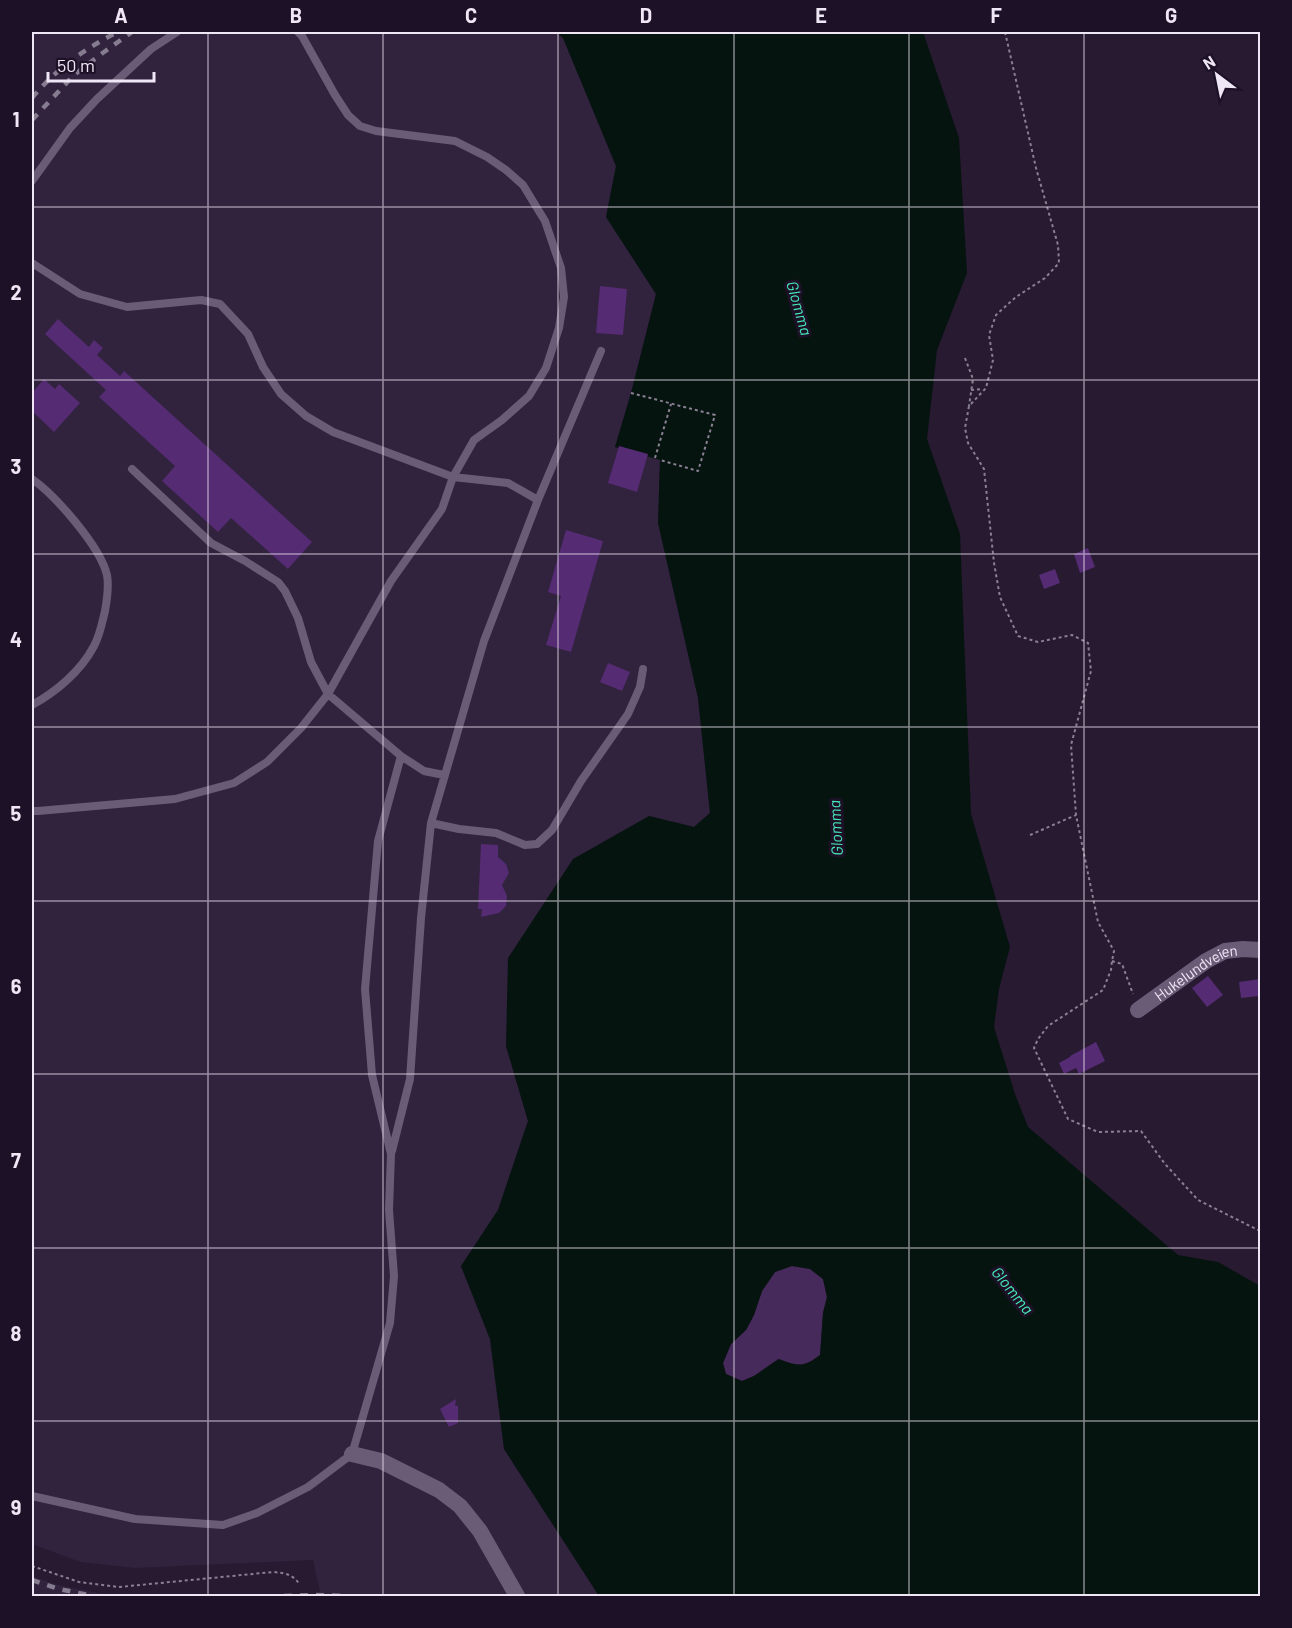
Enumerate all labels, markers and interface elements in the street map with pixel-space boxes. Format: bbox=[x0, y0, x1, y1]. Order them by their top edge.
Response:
text: A bbox=[114, 3, 128, 27]
text: B bbox=[290, 3, 302, 27]
text: C bbox=[465, 3, 477, 27]
text: D bbox=[640, 3, 652, 27]
text: E bbox=[815, 3, 827, 27]
text: F bbox=[990, 3, 1002, 27]
text: G bbox=[1165, 3, 1177, 27]
scale bar bbox=[48, 45, 154, 83]
north arrow bbox=[1187, 45, 1247, 105]
text: N bbox=[1199, 51, 1218, 73]
text: 50 m bbox=[57, 54, 95, 76]
text: 1 bbox=[12, 107, 20, 131]
water label: Glomma bbox=[783, 279, 817, 337]
text: 2 bbox=[10, 280, 22, 304]
text: 3 bbox=[11, 454, 21, 478]
text: 4 bbox=[10, 627, 22, 651]
water label: Glomma bbox=[824, 800, 846, 856]
text: 5 bbox=[11, 801, 22, 825]
street label: Hukelundveien bbox=[1151, 941, 1238, 1004]
text: 6 bbox=[11, 974, 22, 998]
text: 7 bbox=[11, 1148, 21, 1172]
water label: Glomma bbox=[988, 1262, 1038, 1318]
text: 8 bbox=[11, 1321, 22, 1345]
text: 9 bbox=[11, 1495, 21, 1519]

